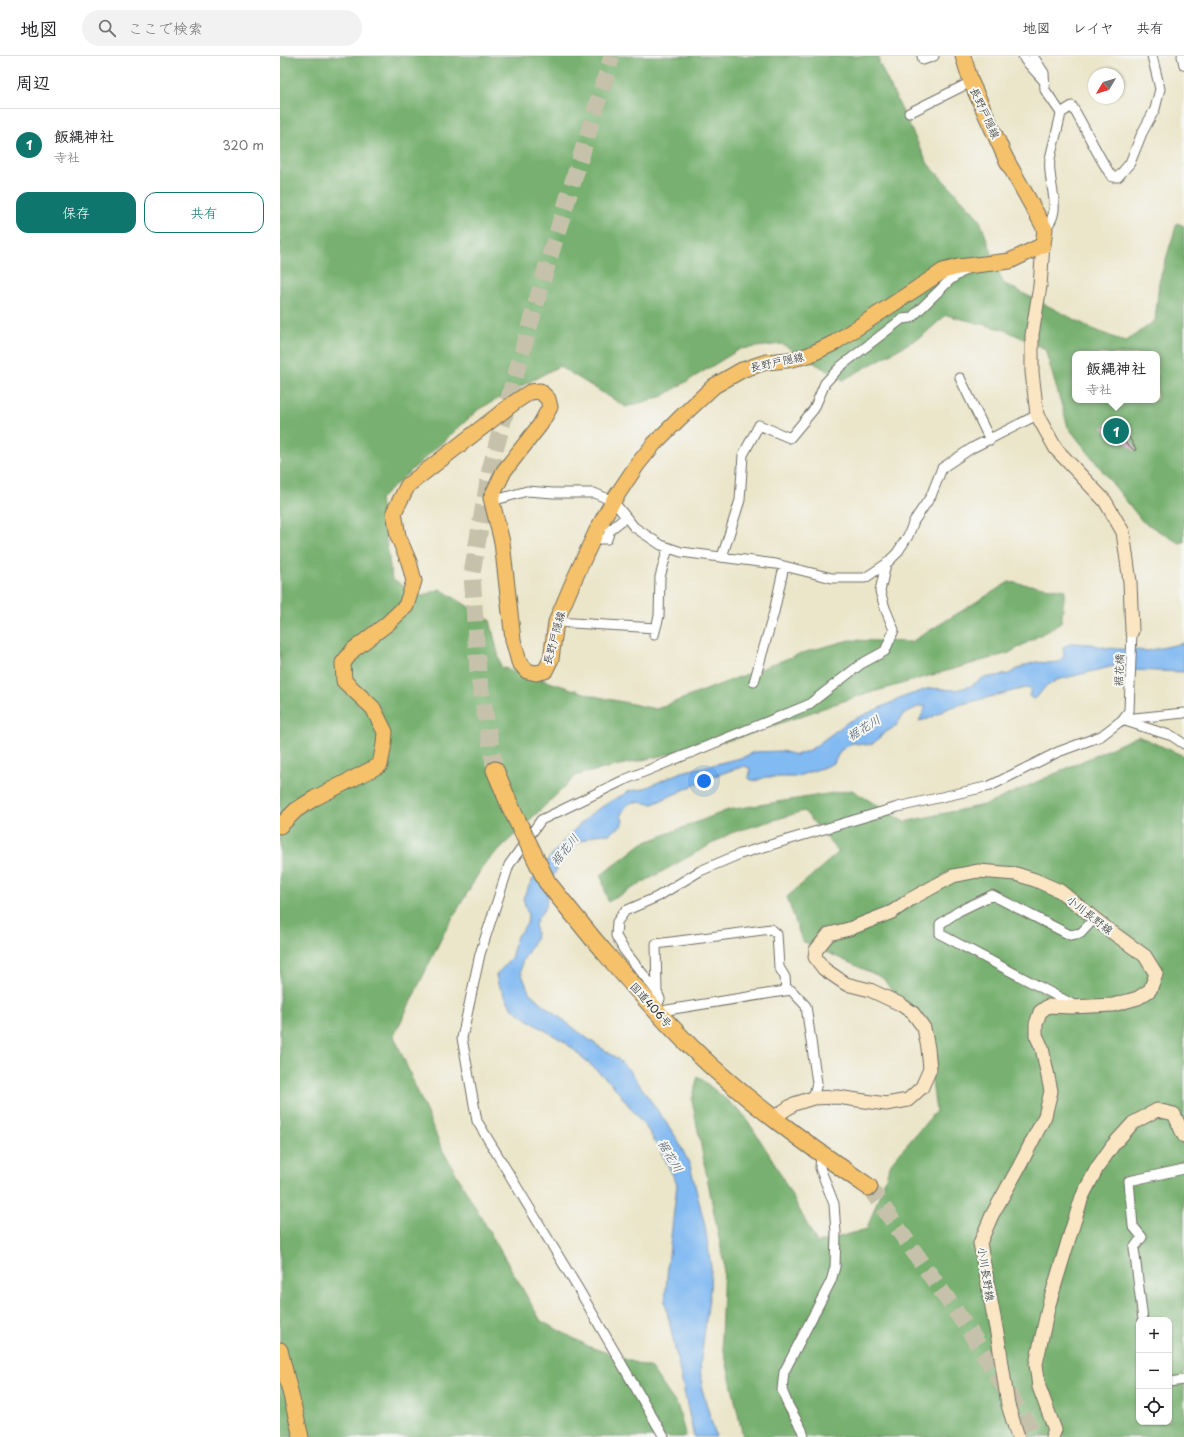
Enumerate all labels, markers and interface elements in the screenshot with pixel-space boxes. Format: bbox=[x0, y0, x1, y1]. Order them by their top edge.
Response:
search box bbox=[82, 10, 362, 46]
text: 地図 bbox=[20, 14, 58, 42]
text: ここで検索 bbox=[128, 16, 203, 39]
icon: search bbox=[96, 17, 118, 39]
text: 地図 bbox=[1023, 17, 1051, 38]
text: レイヤ bbox=[1073, 17, 1114, 38]
text: 共有 bbox=[1136, 17, 1164, 38]
north arrow bbox=[1088, 68, 1124, 104]
text: 周辺 bbox=[16, 69, 50, 95]
street label: 長野戸隠線 bbox=[966, 84, 1005, 141]
text: 飯縄神社 bbox=[54, 124, 114, 147]
text: 1 bbox=[26, 135, 32, 154]
text: 320 m bbox=[222, 135, 264, 154]
text: 寺社 bbox=[54, 147, 80, 166]
button: 保存 bbox=[16, 192, 136, 233]
button: 共有 bbox=[144, 192, 264, 233]
street label: 長野戸隠線 bbox=[748, 347, 806, 376]
popup bbox=[1072, 351, 1160, 403]
text: 飯縄神社 bbox=[1086, 356, 1146, 379]
text: 寺社 bbox=[1086, 379, 1112, 398]
pin: 1 bbox=[1103, 416, 1129, 446]
street label: 長野戸隠線 bbox=[538, 609, 569, 667]
street label: 裾花橋 bbox=[1109, 653, 1128, 687]
water label: 裾花川 bbox=[843, 710, 884, 744]
your location bbox=[694, 771, 714, 791]
water label: 裾花川 bbox=[546, 830, 583, 869]
street label: 小川長野線 bbox=[1063, 891, 1117, 938]
street label: 国道406号 bbox=[626, 978, 676, 1031]
water label: 裾花川 bbox=[654, 1135, 688, 1176]
street label: 小川長野線 bbox=[974, 1245, 999, 1302]
map controls bbox=[1136, 1317, 1172, 1425]
button: + bbox=[1136, 1317, 1172, 1353]
button: − bbox=[1136, 1353, 1172, 1389]
button: locate bbox=[1136, 1389, 1172, 1425]

